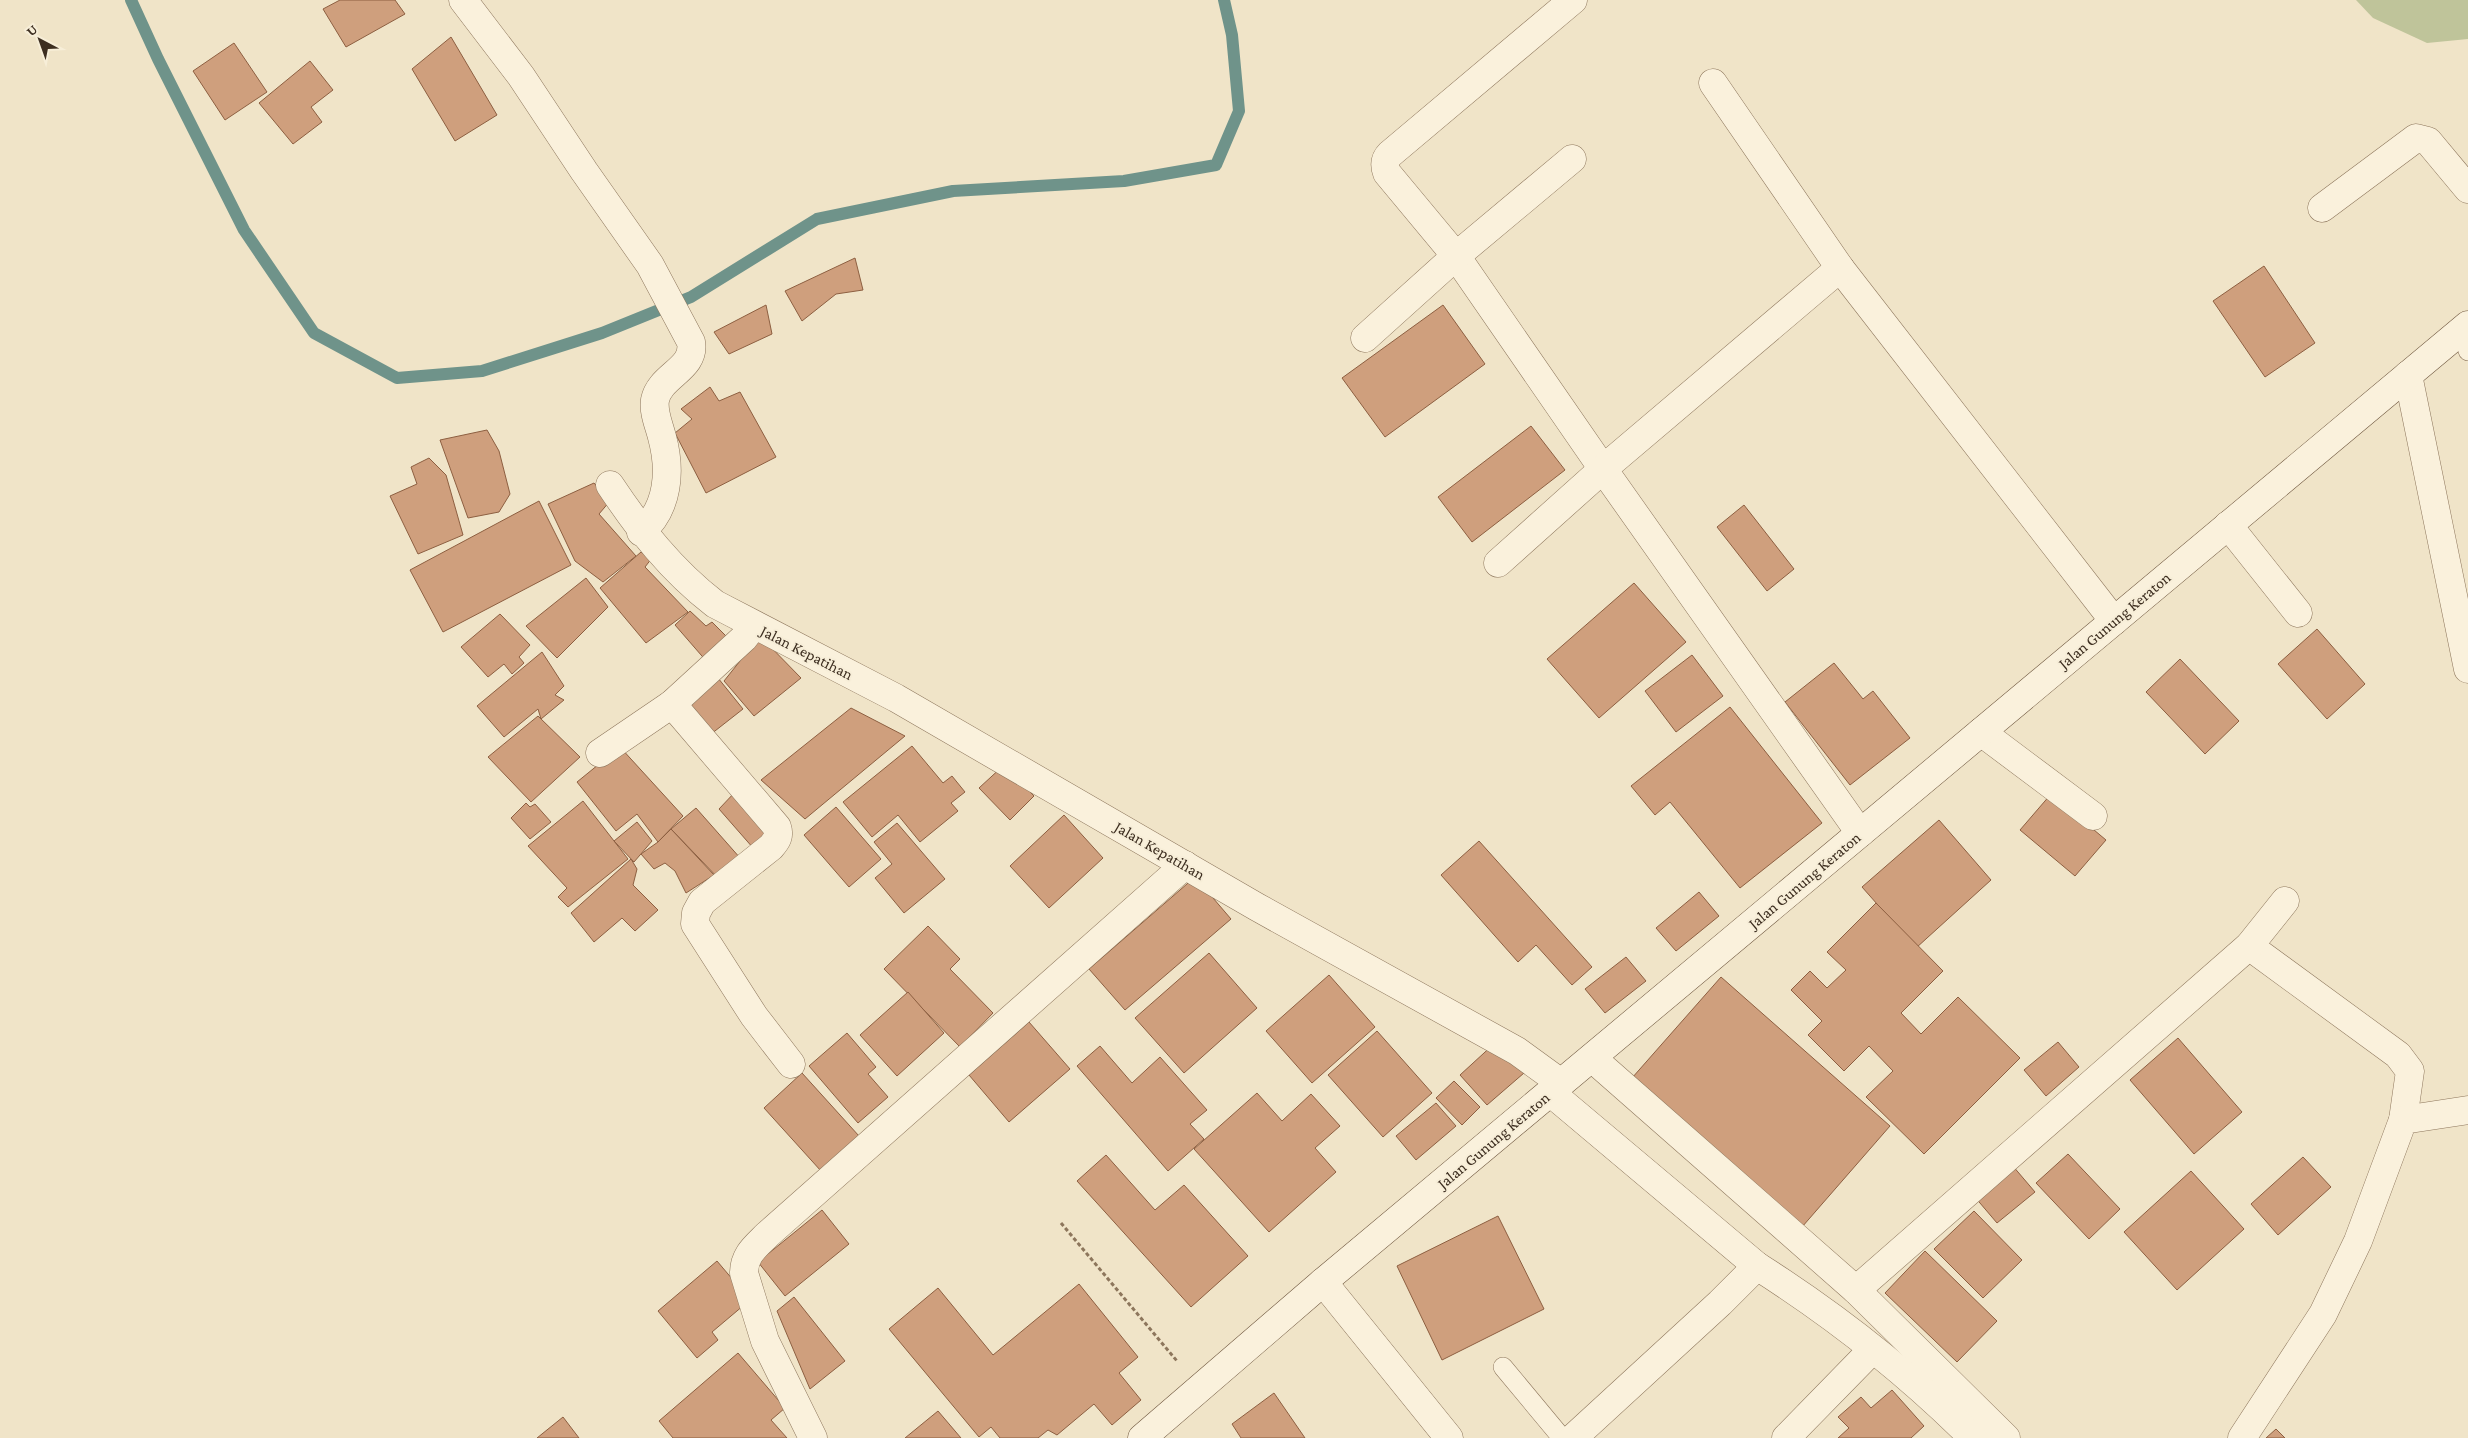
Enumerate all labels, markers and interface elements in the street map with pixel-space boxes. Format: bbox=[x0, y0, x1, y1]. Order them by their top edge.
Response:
north arrow bbox=[15, 15, 65, 65]
text: U bbox=[23, 21, 41, 39]
street label: Jalan Gunung Keraton bbox=[2053, 568, 2175, 674]
street label: Jalan Kepatihan bbox=[756, 621, 856, 684]
street label: Jalan Kepatihan bbox=[1109, 817, 1208, 884]
street label: Jalan Gunung Keraton bbox=[1743, 828, 1865, 934]
street label: Jalan Gunung Keraton bbox=[1432, 1088, 1554, 1194]

